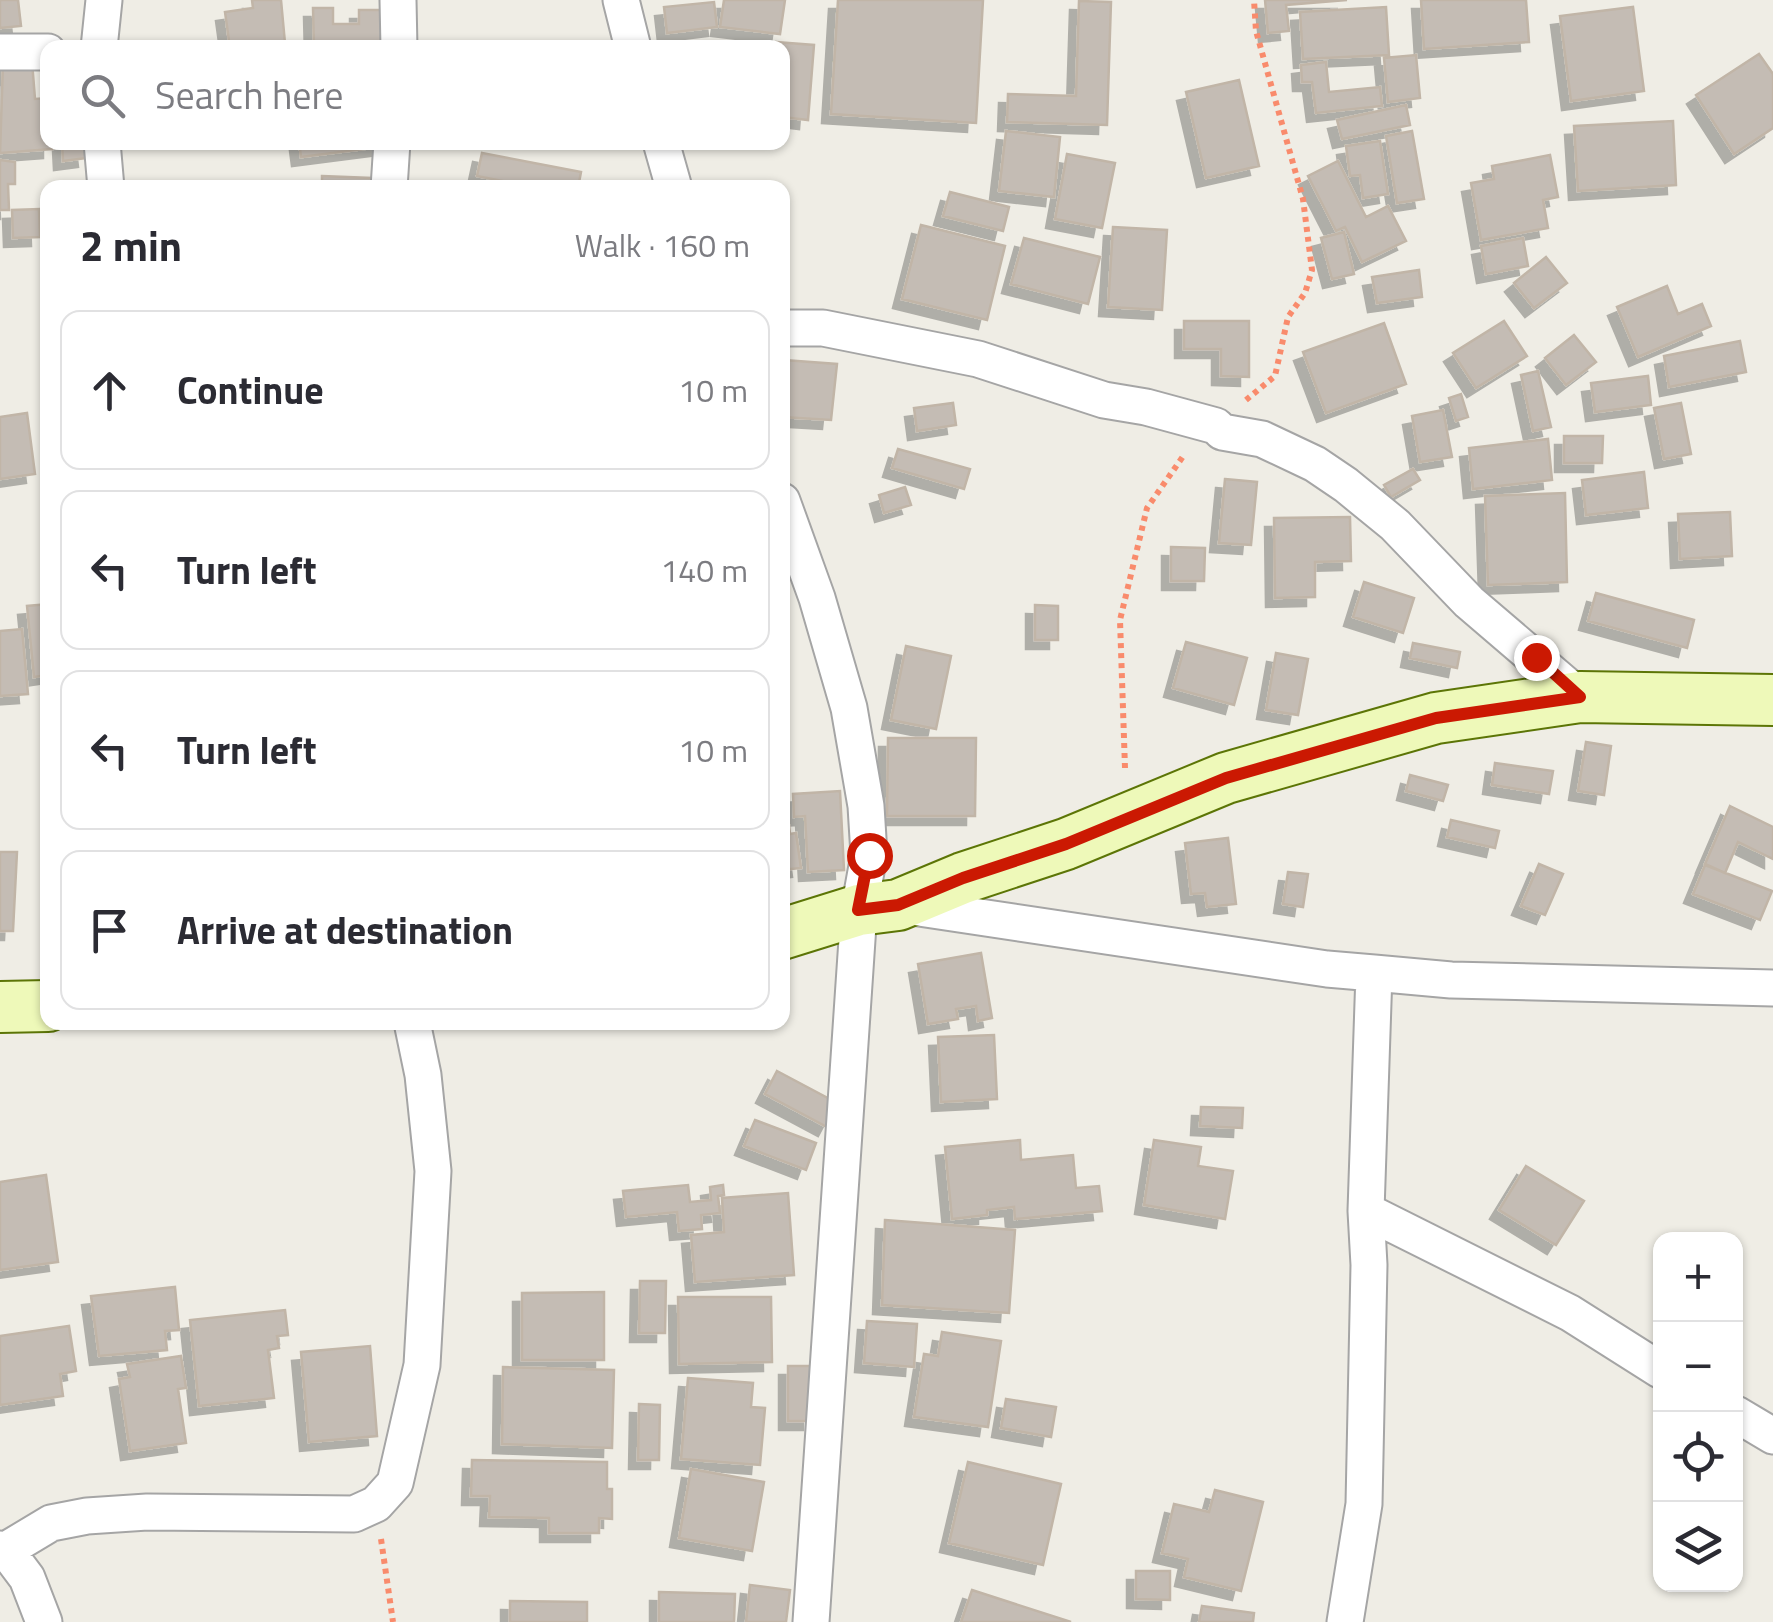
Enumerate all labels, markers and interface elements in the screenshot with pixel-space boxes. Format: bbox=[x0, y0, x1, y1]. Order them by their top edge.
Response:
search box bbox=[40, 40, 790, 150]
text: Search here bbox=[155, 66, 343, 124]
icon: search bbox=[75, 68, 130, 123]
text: 2 min bbox=[80, 213, 182, 277]
text: Walk · 160 m bbox=[575, 221, 750, 269]
text: Continue bbox=[177, 361, 324, 419]
icon: ahead bbox=[82, 363, 137, 418]
text: 10 m bbox=[678, 366, 748, 414]
text: Turn left bbox=[177, 541, 317, 599]
icon: left bbox=[82, 543, 137, 598]
text: 140 m bbox=[660, 546, 748, 594]
route end bbox=[1514, 635, 1560, 681]
text: Turn left bbox=[177, 721, 317, 779]
icon: left bbox=[82, 723, 137, 778]
text: 10 m bbox=[678, 726, 748, 774]
route start bbox=[847, 833, 893, 879]
text: Arrive at destination bbox=[177, 901, 513, 959]
icon: arrive bbox=[82, 903, 137, 958]
map controls bbox=[1653, 1232, 1743, 1592]
button: + bbox=[1653, 1232, 1743, 1322]
button: − bbox=[1653, 1322, 1743, 1412]
button: locate bbox=[1653, 1412, 1743, 1502]
button: layers bbox=[1653, 1502, 1743, 1592]

